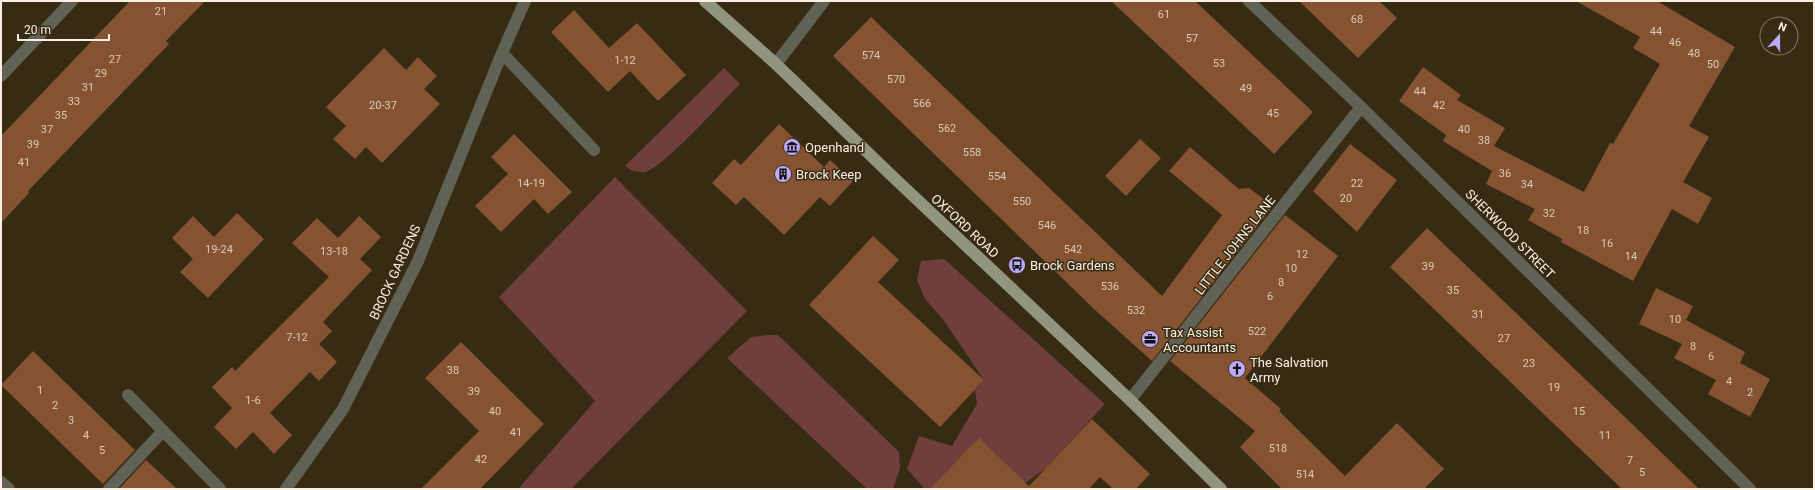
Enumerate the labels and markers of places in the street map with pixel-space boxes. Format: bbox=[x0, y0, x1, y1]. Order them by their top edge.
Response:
museum icon: Openhand bbox=[782, 137, 802, 157]
place label: Openhand bbox=[805, 140, 864, 155]
building icon: Brock Keep bbox=[773, 164, 793, 184]
place label: Brock Keep bbox=[796, 167, 862, 182]
bus stop icon: Brock Gardens bbox=[1007, 255, 1027, 275]
place label: Brock Gardens bbox=[1030, 258, 1115, 273]
place label: Tax Assist Accountants bbox=[1163, 325, 1237, 355]
office icon: Tax Assist Accountants bbox=[1140, 329, 1160, 349]
place label: The Salvation Army bbox=[1250, 355, 1328, 385]
church icon: The Salvation Army bbox=[1227, 359, 1247, 379]

